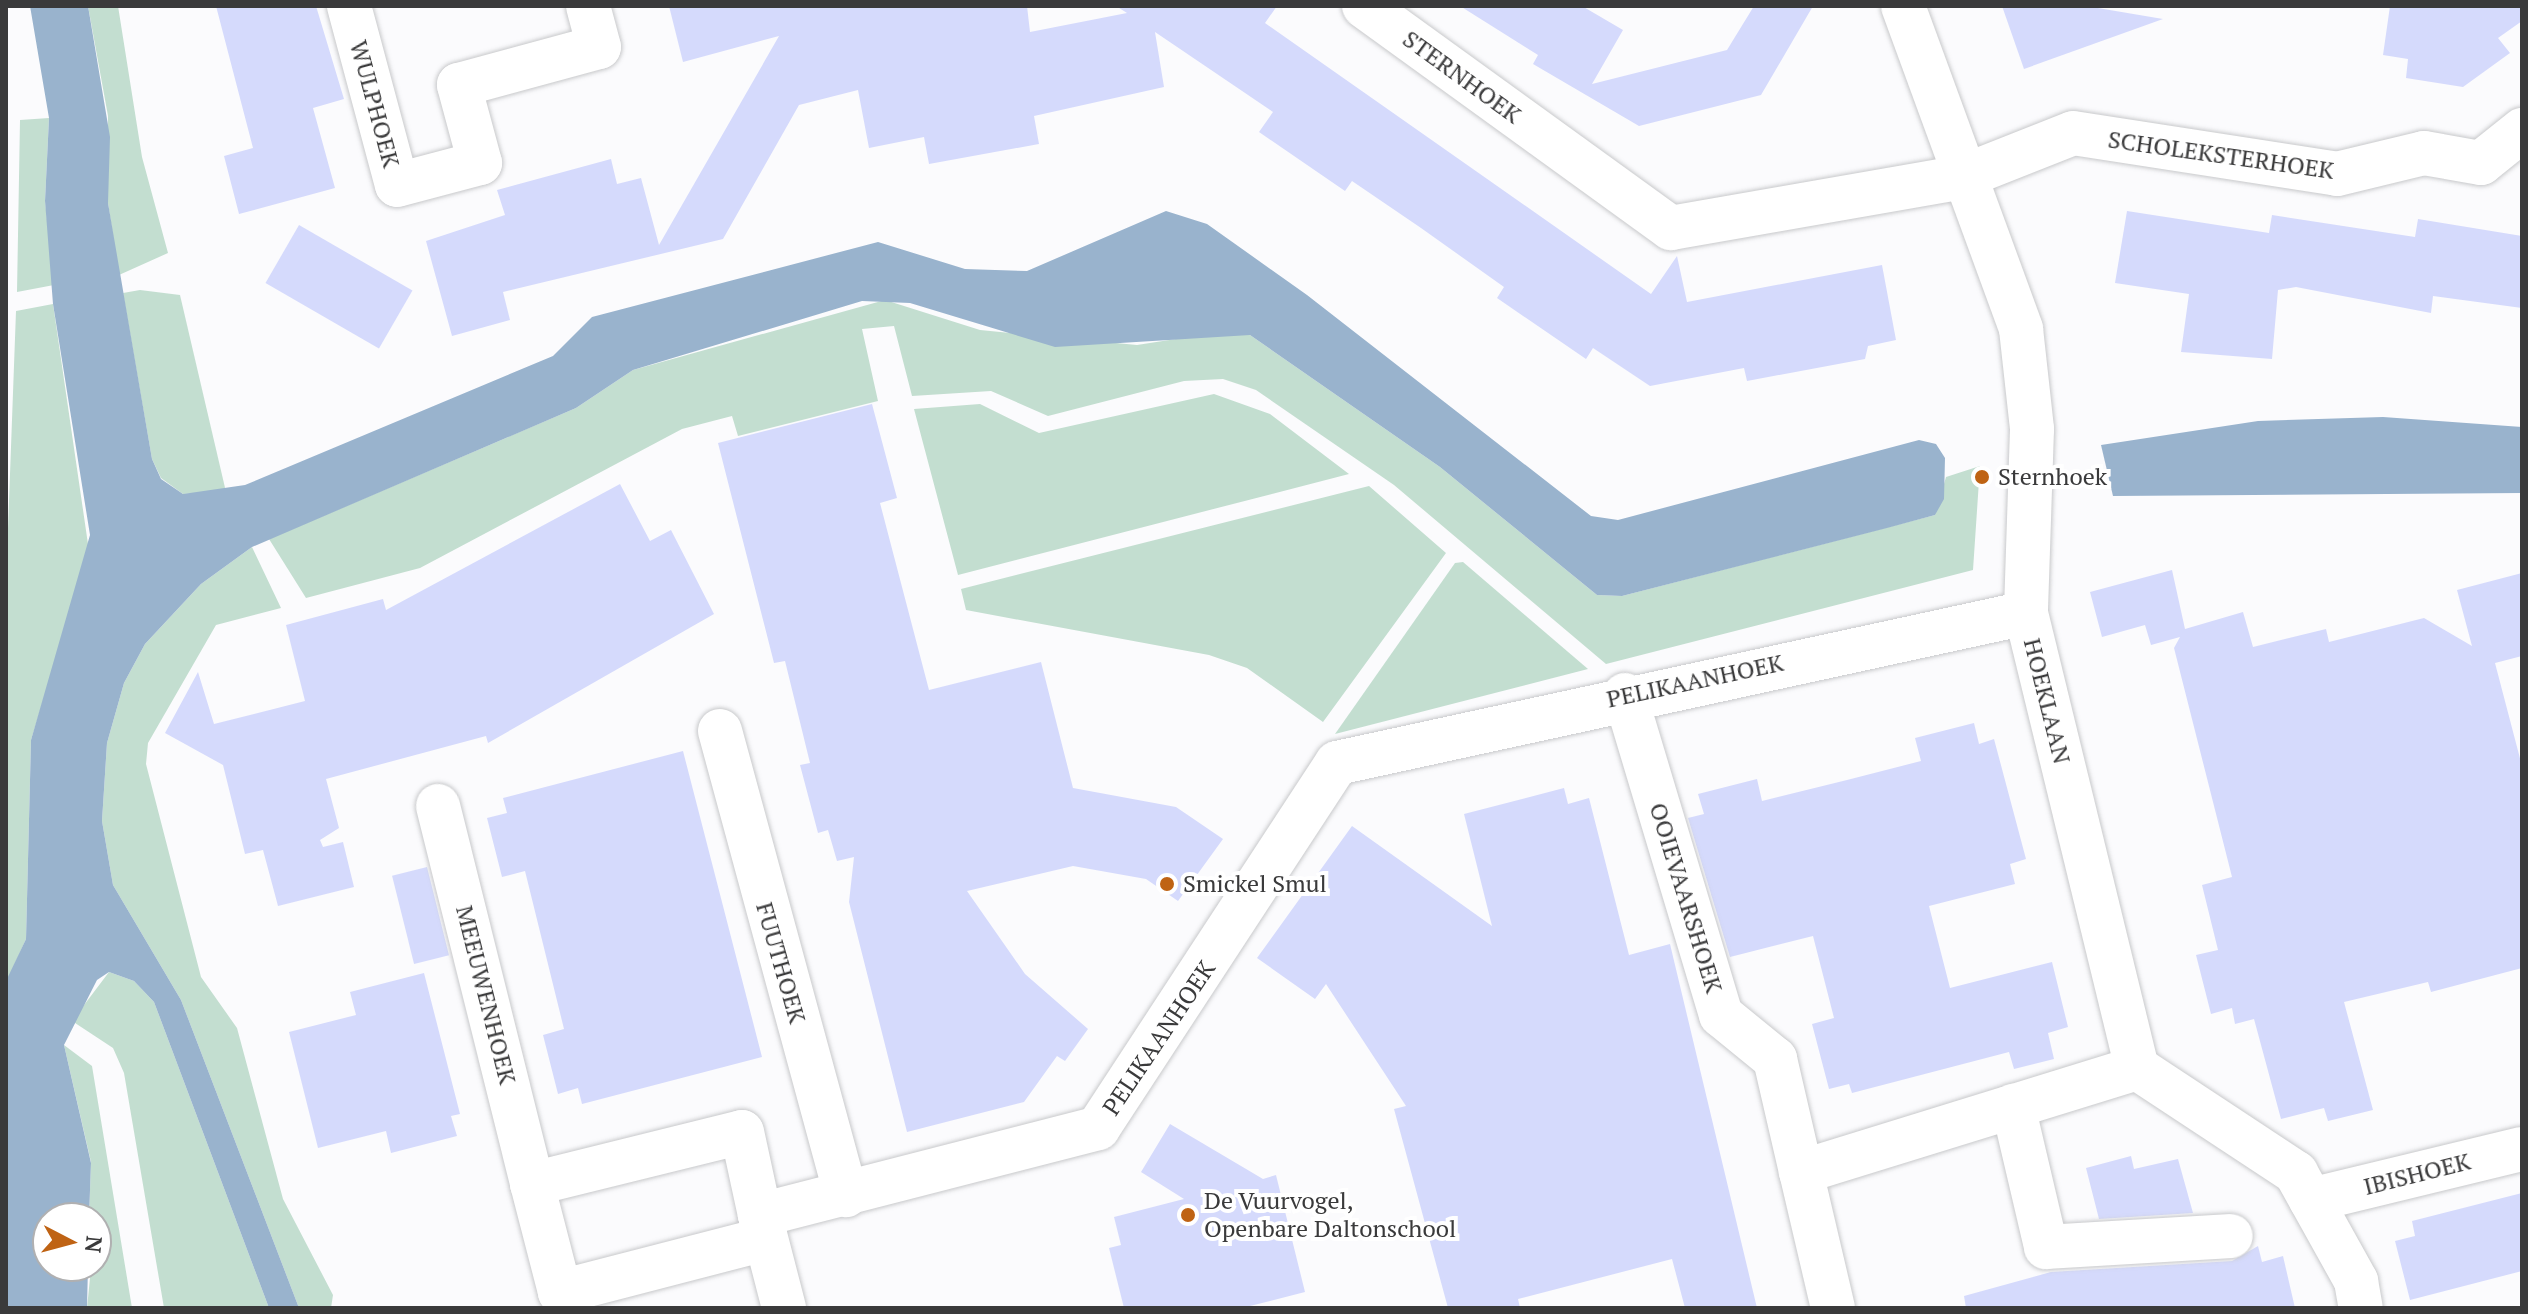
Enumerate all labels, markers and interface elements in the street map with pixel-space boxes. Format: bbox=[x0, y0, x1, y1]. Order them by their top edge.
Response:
street label: STERNHOEK bbox=[1397, 24, 1527, 130]
street label: WULPHOEK bbox=[344, 37, 406, 171]
street label: SCHOLEKSTERHOEK bbox=[2106, 125, 2336, 185]
place label: Sternhoek bbox=[1998, 463, 2107, 491]
marker: Sternhoek bbox=[1973, 468, 1991, 486]
street label: HOEKLAAN bbox=[2018, 635, 2076, 767]
street label: PELIKAANHOEK bbox=[1604, 648, 1786, 714]
street label: OOIEVAARSHOEK bbox=[1643, 799, 1729, 997]
place label: Smickel Smul bbox=[1183, 870, 1327, 898]
marker: Smickel Smul bbox=[1158, 875, 1176, 893]
street label: FUUTHOEK bbox=[750, 899, 812, 1027]
street label: MEEUWENHOEK bbox=[450, 902, 522, 1088]
street label: PELIKAANHOEK bbox=[1097, 955, 1221, 1121]
street label: IBISHOEK bbox=[2361, 1147, 2473, 1201]
place label: De Vuurvogel, Openbare Daltonschool bbox=[1204, 1187, 1456, 1243]
north arrow bbox=[32, 1202, 112, 1282]
marker: De Vuurvogel, Openbare Daltonschool bbox=[1179, 1206, 1197, 1224]
text: N bbox=[79, 1235, 110, 1254]

